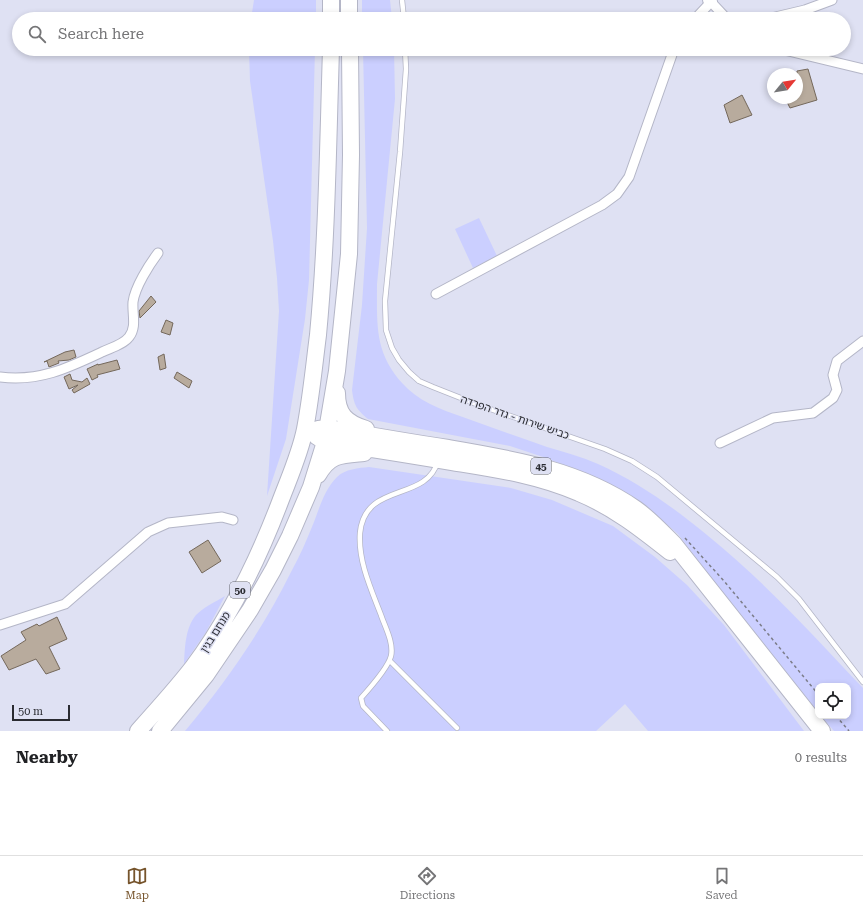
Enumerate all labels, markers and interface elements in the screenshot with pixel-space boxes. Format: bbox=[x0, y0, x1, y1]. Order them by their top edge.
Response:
search box bbox=[12, 12, 851, 56]
icon: search bbox=[26, 23, 48, 45]
text: Search here bbox=[58, 25, 144, 43]
north arrow bbox=[767, 68, 803, 104]
street label: כביש שירות - גדר הפרדה bbox=[459, 393, 571, 442]
road number: 45 bbox=[531, 458, 551, 474]
road number: 50 bbox=[230, 582, 250, 598]
street label: מנחם בגין bbox=[198, 609, 233, 655]
map controls bbox=[815, 683, 851, 719]
button: locate bbox=[815, 683, 851, 719]
scale bar bbox=[12, 703, 70, 722]
text: 50 m bbox=[18, 705, 43, 718]
text: Nearby bbox=[16, 747, 78, 767]
text: 0 results bbox=[795, 750, 847, 765]
tab: Map bbox=[125, 865, 149, 902]
tab: Directions bbox=[400, 865, 455, 902]
tab: Saved bbox=[706, 865, 738, 902]

